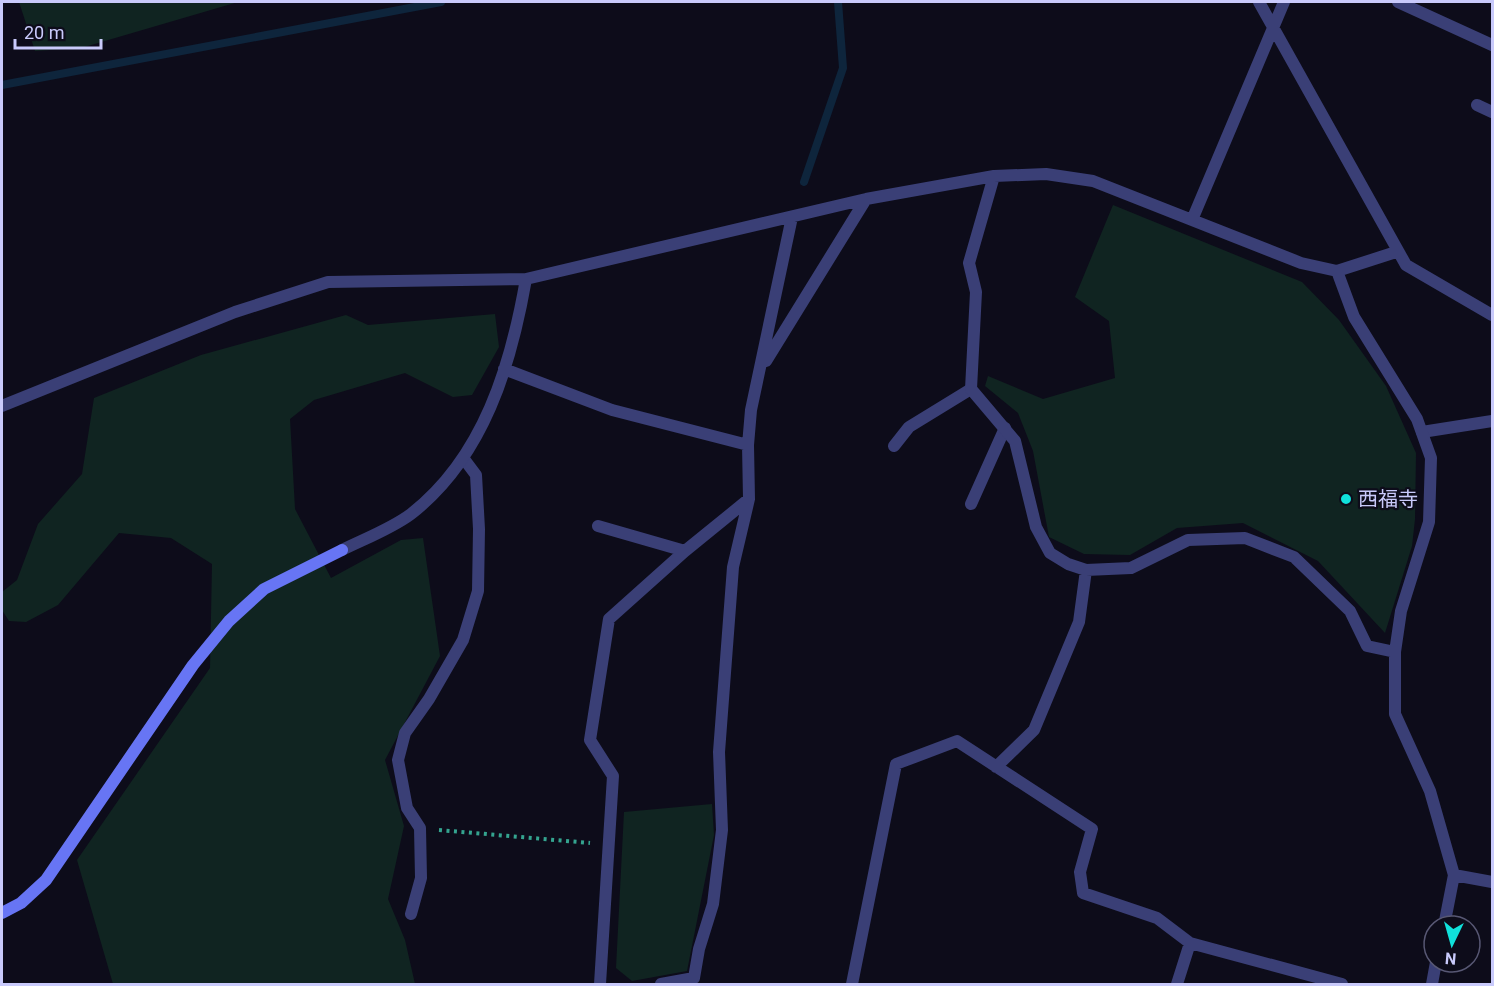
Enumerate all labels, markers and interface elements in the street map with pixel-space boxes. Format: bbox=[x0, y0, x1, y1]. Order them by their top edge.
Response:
scale bar bbox=[15, 12, 100, 50]
text: 20 m bbox=[24, 22, 64, 43]
place label: 西福寺 bbox=[1358, 487, 1418, 511]
marker: 西福寺 bbox=[1339, 492, 1353, 506]
north arrow bbox=[1422, 914, 1482, 974]
text: N bbox=[1444, 948, 1457, 968]

